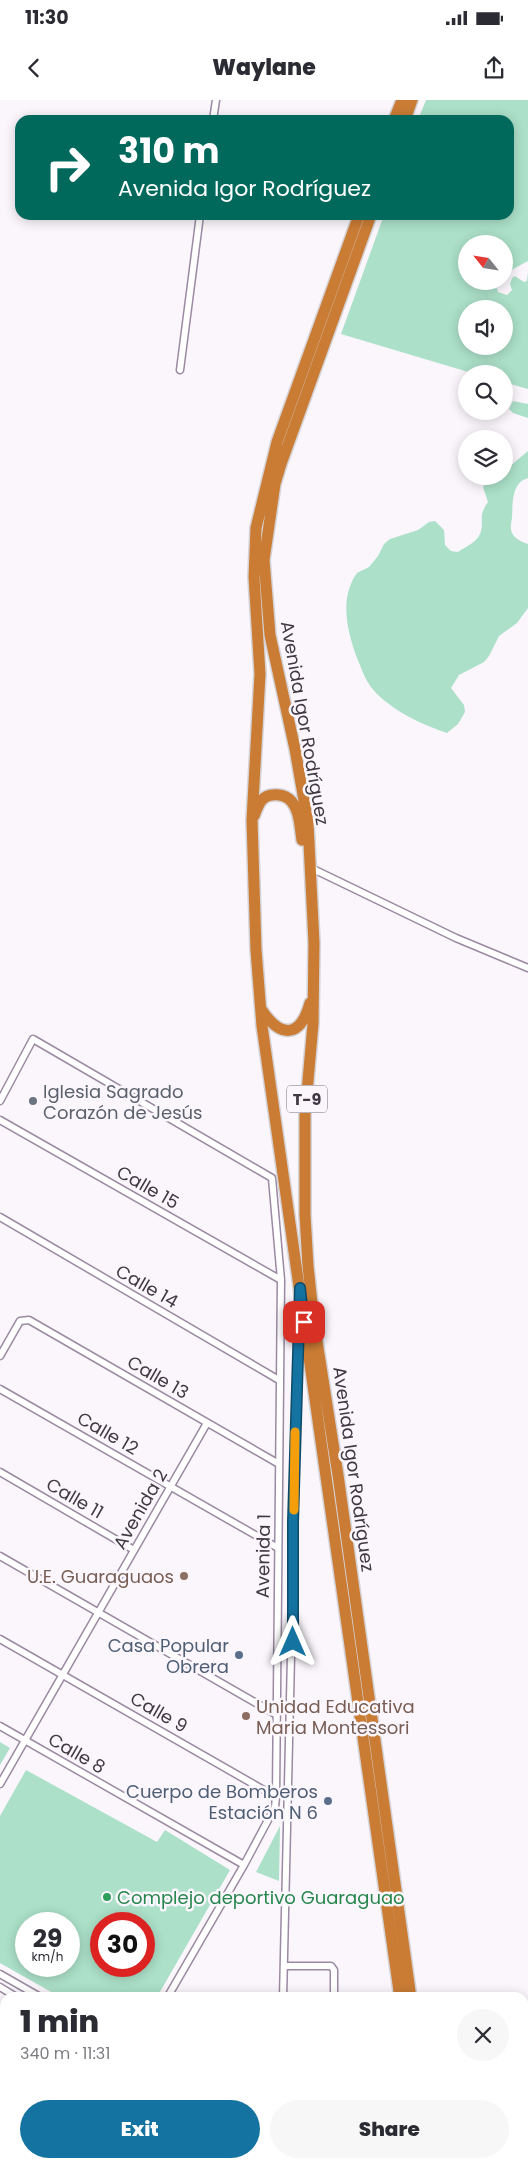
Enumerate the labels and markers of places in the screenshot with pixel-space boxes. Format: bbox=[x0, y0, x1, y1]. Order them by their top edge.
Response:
place label: Iglesia Sagrado Corazón de Jesús bbox=[43, 1079, 202, 1125]
marker: Iglesia Sagrado Corazón de Jesús bbox=[27, 1095, 39, 1107]
pin bbox=[283, 1301, 325, 1343]
place label: U.E. Guaraguaos bbox=[27, 1564, 174, 1589]
marker: U.E. Guaraguaos bbox=[178, 1570, 190, 1582]
place label: Casa Popular Obrera bbox=[108, 1633, 229, 1679]
marker: Casa Popular Obrera bbox=[233, 1649, 245, 1661]
place label: Unidad Educativa Maria Montessori bbox=[256, 1694, 415, 1740]
marker: Unidad Educativa Maria Montessori bbox=[240, 1710, 252, 1722]
place label: Cuerpo de Bomberos Estación N 6 bbox=[126, 1779, 318, 1825]
marker: Cuerpo de Bomberos Estación N 6 bbox=[322, 1795, 334, 1807]
place label: Complejo deportivo Guaraguao bbox=[117, 1885, 405, 1910]
marker: Complejo deportivo Guaraguao bbox=[101, 1891, 113, 1903]

